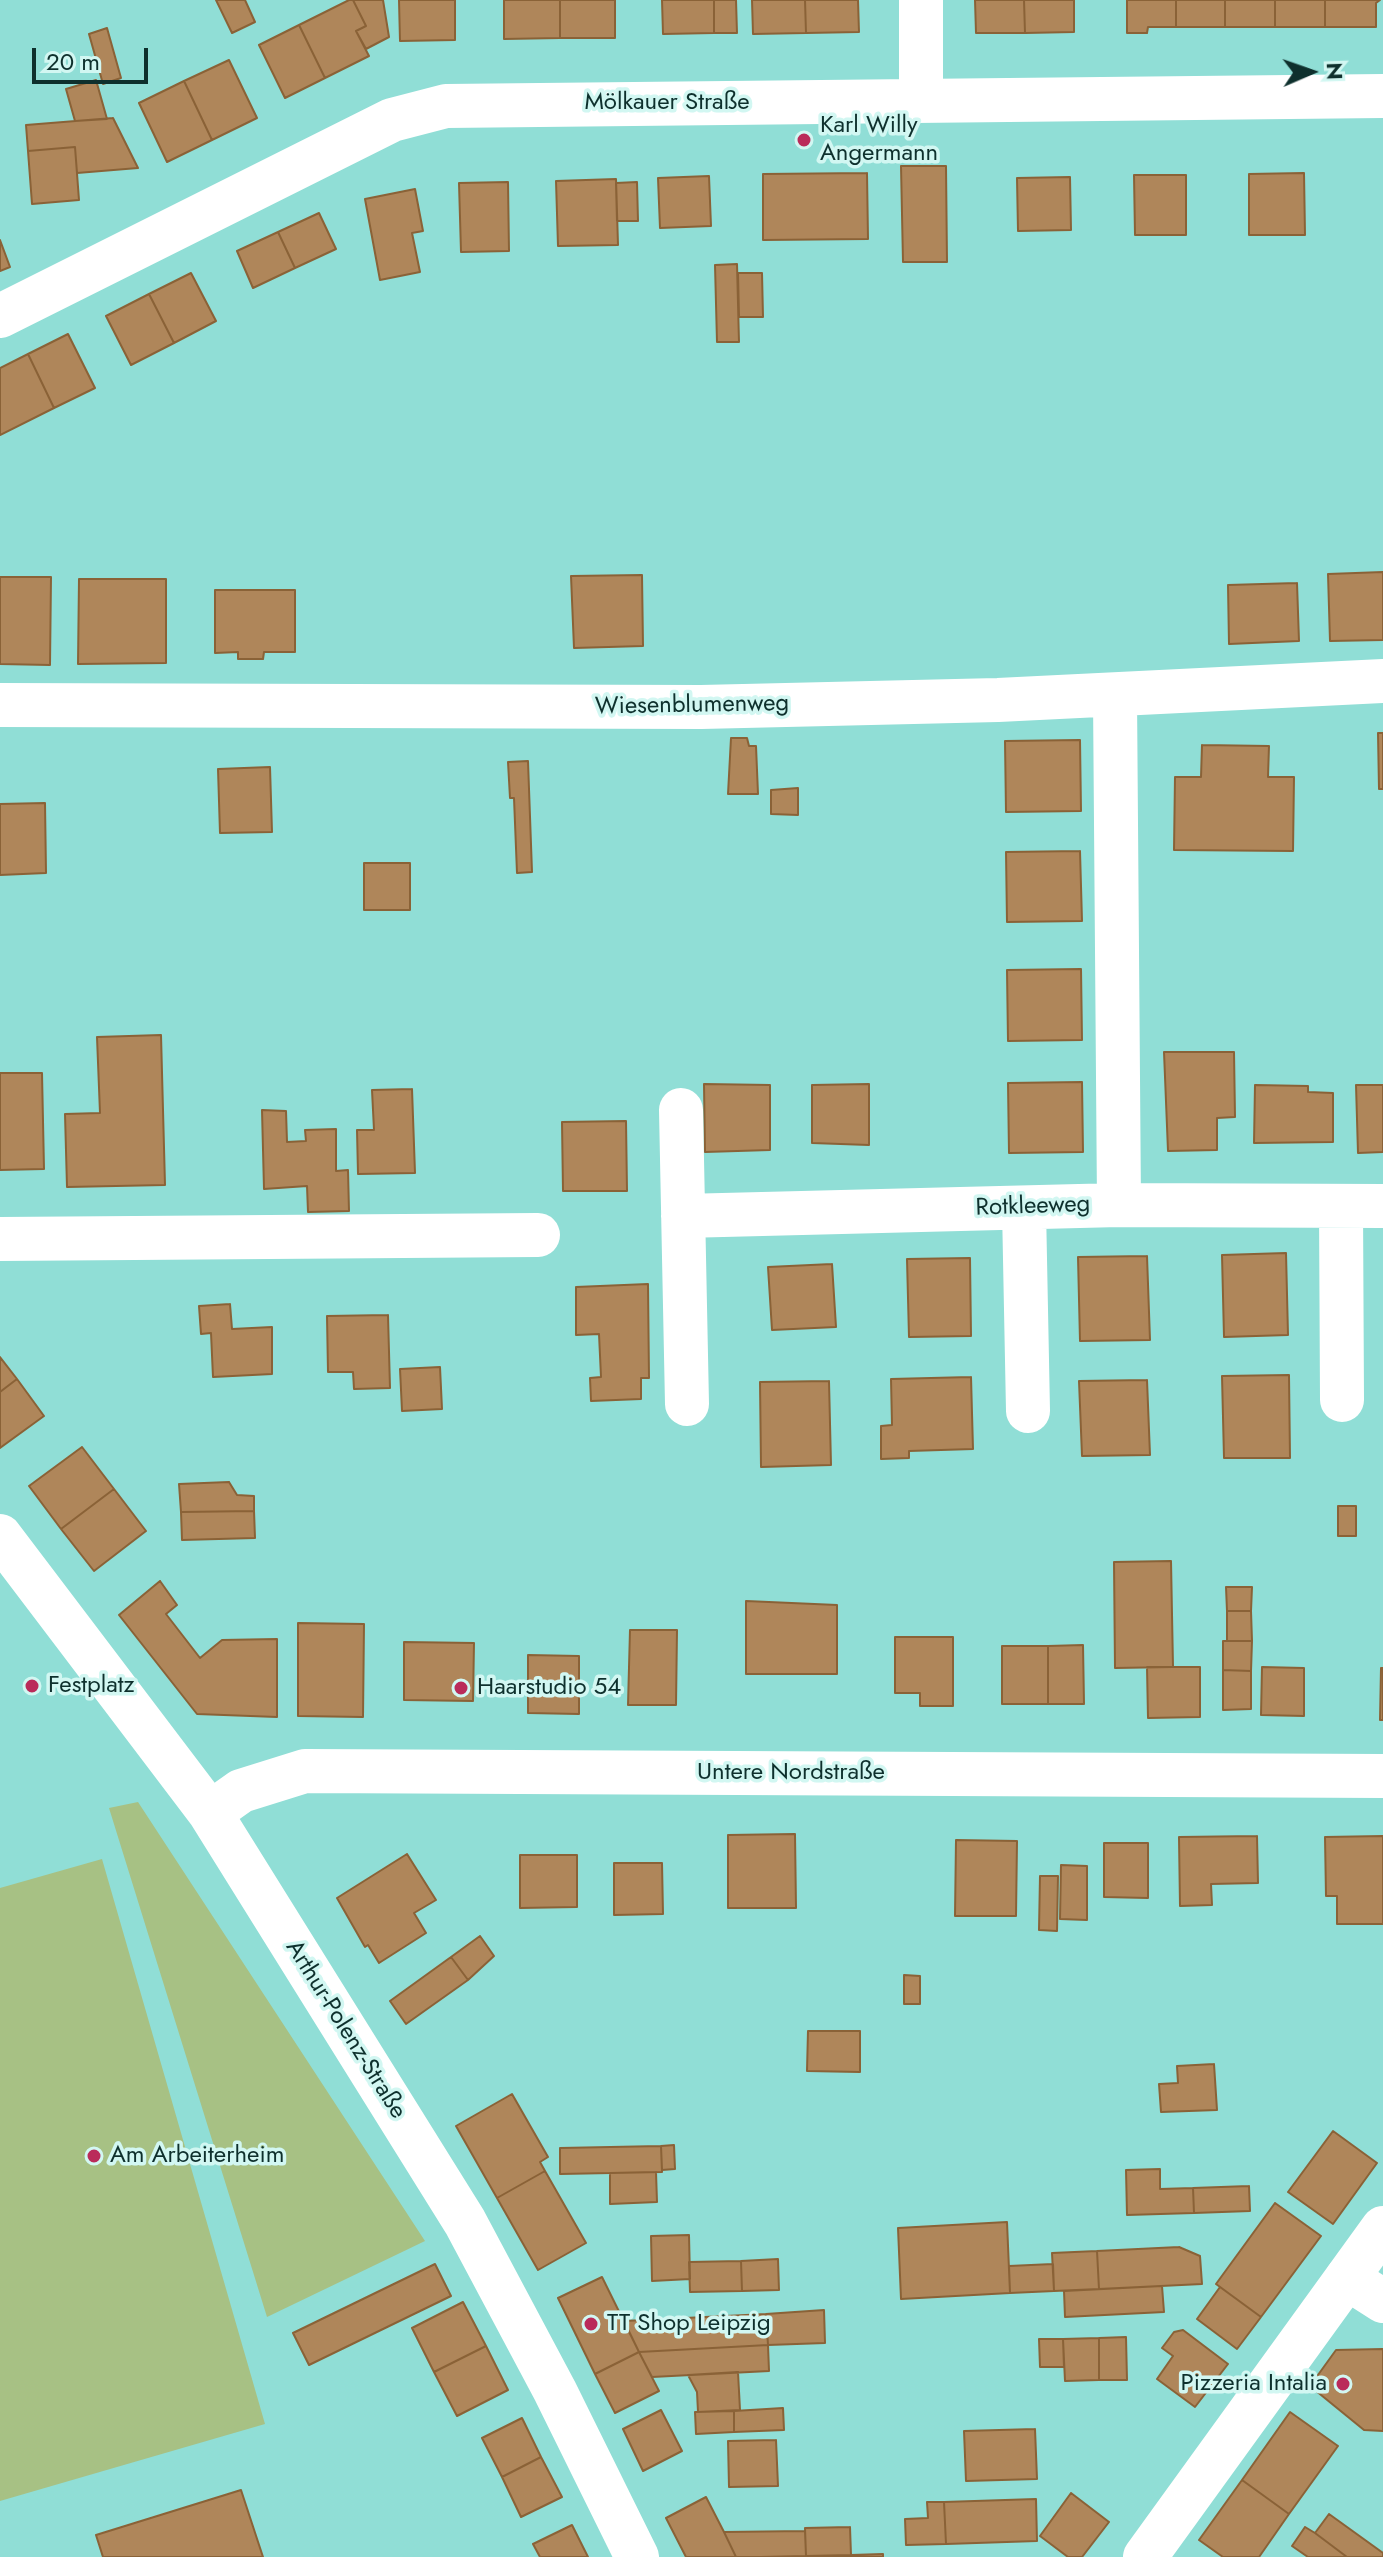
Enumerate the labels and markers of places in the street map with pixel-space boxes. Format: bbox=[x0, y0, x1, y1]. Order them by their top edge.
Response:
place label: Karl Willy Angermann bbox=[820, 112, 938, 168]
marker: Karl Willy Angermann bbox=[795, 131, 813, 149]
place label: Festplatz bbox=[48, 1672, 135, 1700]
place label: Haarstudio 54 bbox=[477, 1674, 621, 1702]
marker: Festplatz bbox=[23, 1677, 41, 1695]
marker: Haarstudio 54 bbox=[452, 1679, 470, 1697]
place label: Am Arbeiterheim bbox=[110, 2142, 284, 2170]
marker: Am Arbeiterheim bbox=[85, 2147, 103, 2165]
place label: TT Shop Leipzig bbox=[607, 2310, 771, 2338]
marker: TT Shop Leipzig bbox=[582, 2315, 600, 2333]
place label: Pizzeria Intalia bbox=[1181, 2370, 1327, 2398]
marker: Pizzeria Intalia bbox=[1334, 2375, 1352, 2393]

